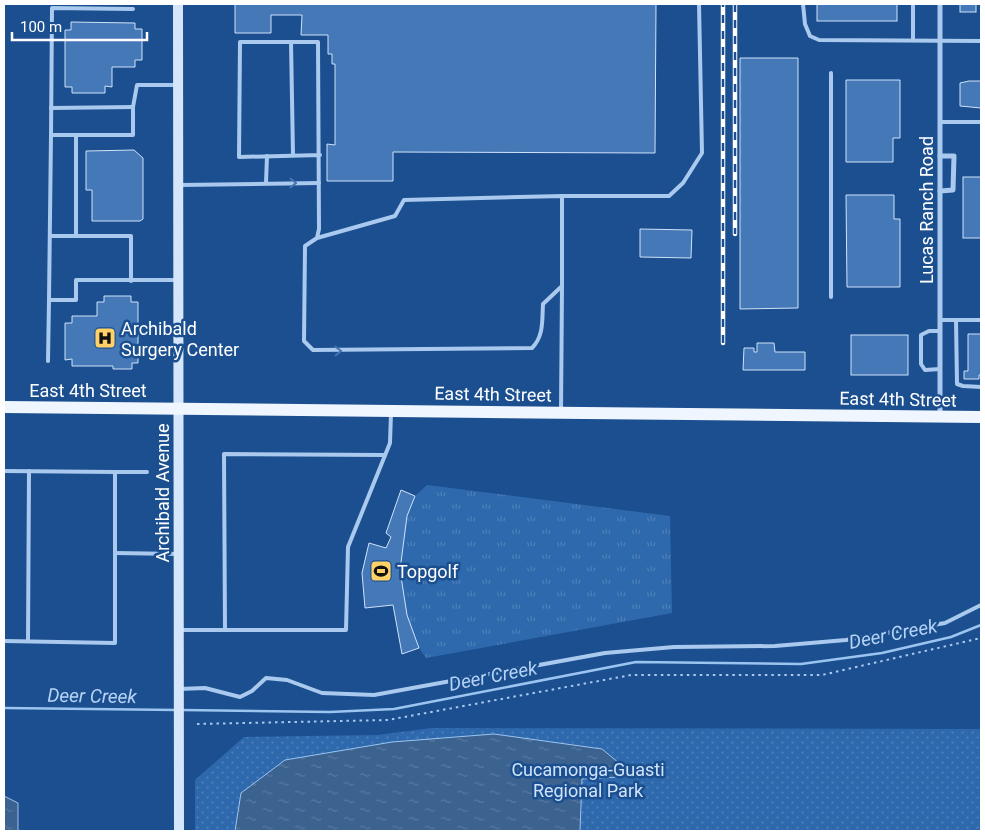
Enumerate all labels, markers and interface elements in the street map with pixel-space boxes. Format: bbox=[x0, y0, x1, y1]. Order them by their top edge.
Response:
scale bar bbox=[12, 10, 148, 42]
text: 100 m bbox=[20, 18, 62, 36]
street label: Lucas Ranch Road bbox=[916, 136, 937, 284]
one-way arrow bbox=[290, 178, 297, 188]
place label: Archibald Surgery Center bbox=[121, 318, 239, 360]
hospital icon: Archibald Surgery Center bbox=[93, 326, 117, 350]
one-way arrow bbox=[335, 346, 343, 356]
street label: East 4th Street bbox=[29, 380, 147, 401]
street label: East 4th Street bbox=[434, 382, 552, 406]
street label: East 4th Street bbox=[839, 387, 957, 411]
street label: Archibald Avenue bbox=[152, 423, 173, 563]
sports icon: Topgolf bbox=[369, 559, 393, 583]
place label: Topgolf bbox=[397, 561, 459, 582]
water label: Deer Creek bbox=[847, 614, 940, 654]
water label: Deer Creek bbox=[447, 656, 540, 696]
water label: Deer Creek bbox=[47, 684, 138, 708]
park label: Cucamonga-Guasti Regional Park bbox=[511, 759, 665, 801]

